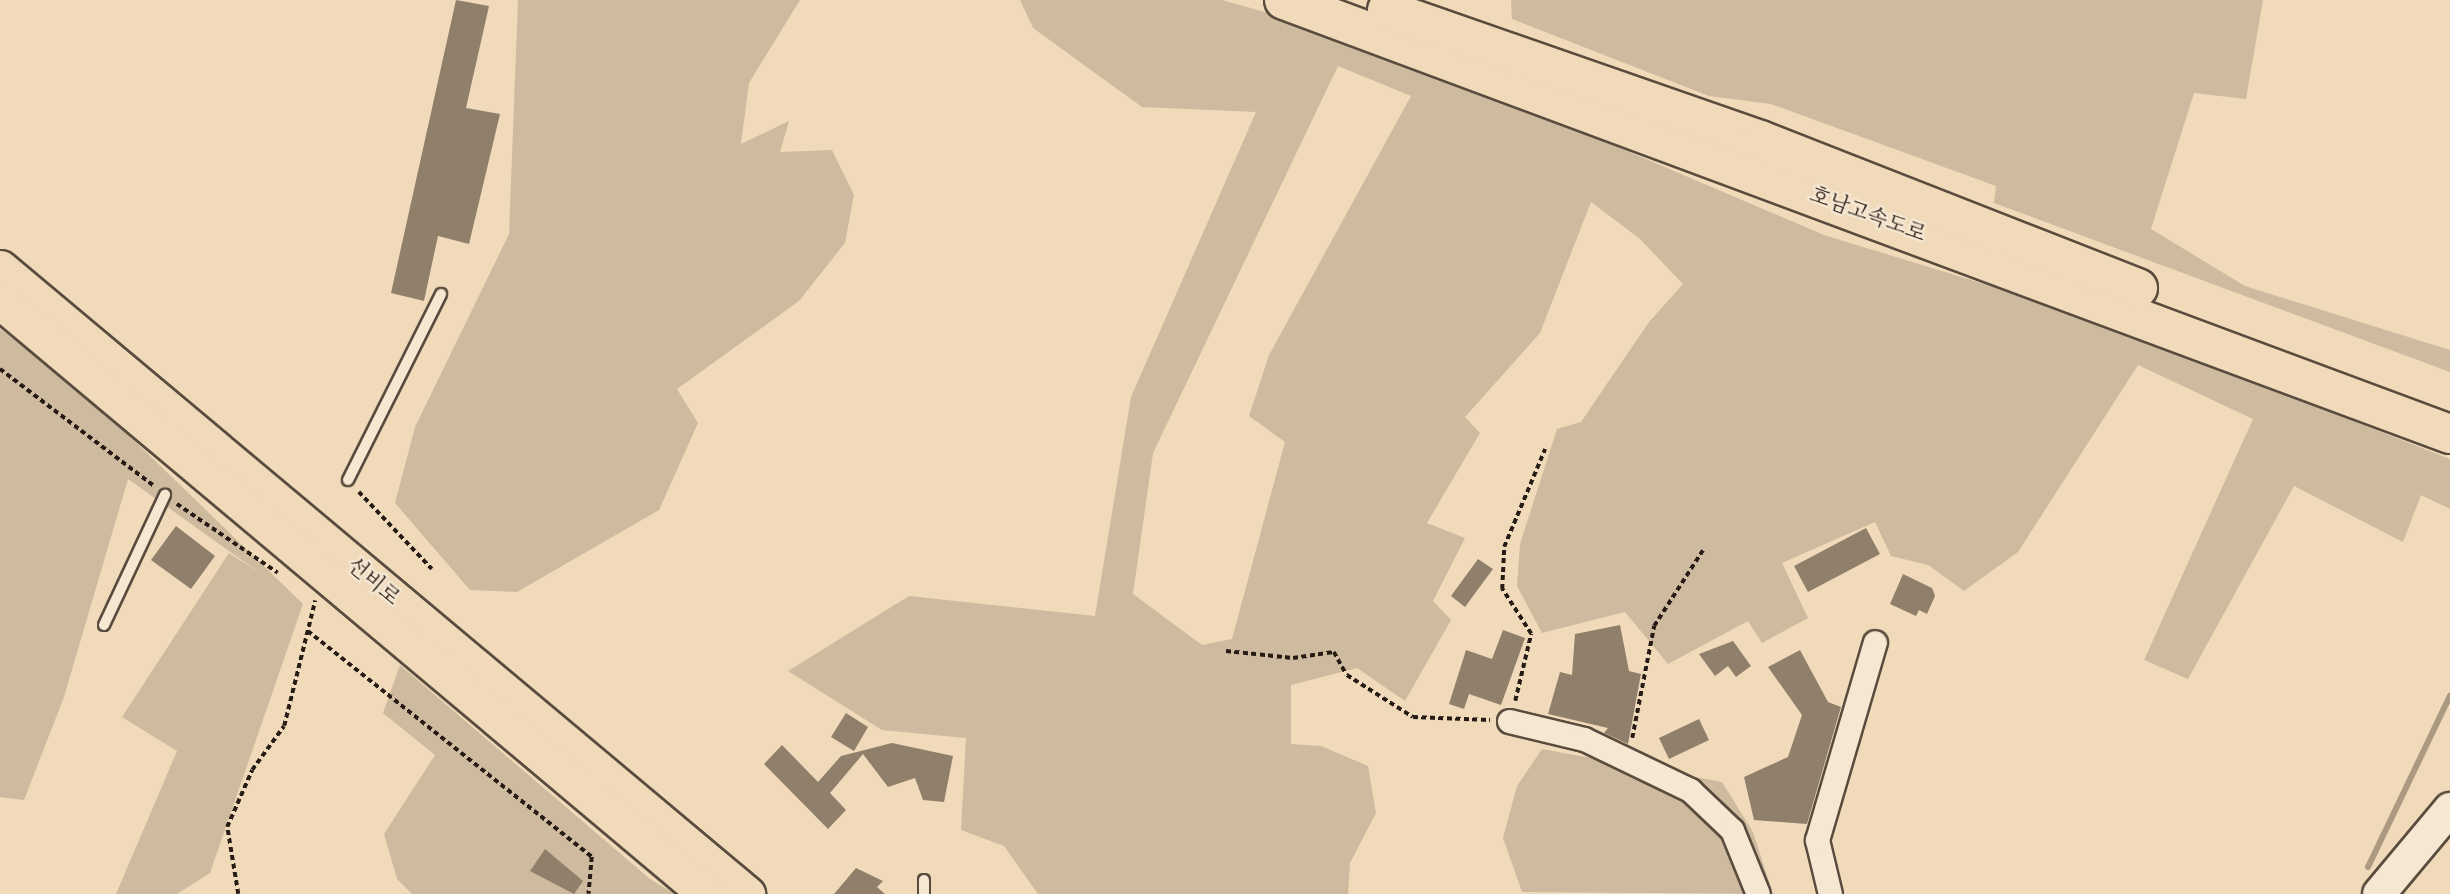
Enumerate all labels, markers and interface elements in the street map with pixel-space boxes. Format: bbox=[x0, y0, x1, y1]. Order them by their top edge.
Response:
street label: 호남고속도로 bbox=[1807, 181, 1929, 247]
street label: 선비로 bbox=[343, 552, 405, 610]

